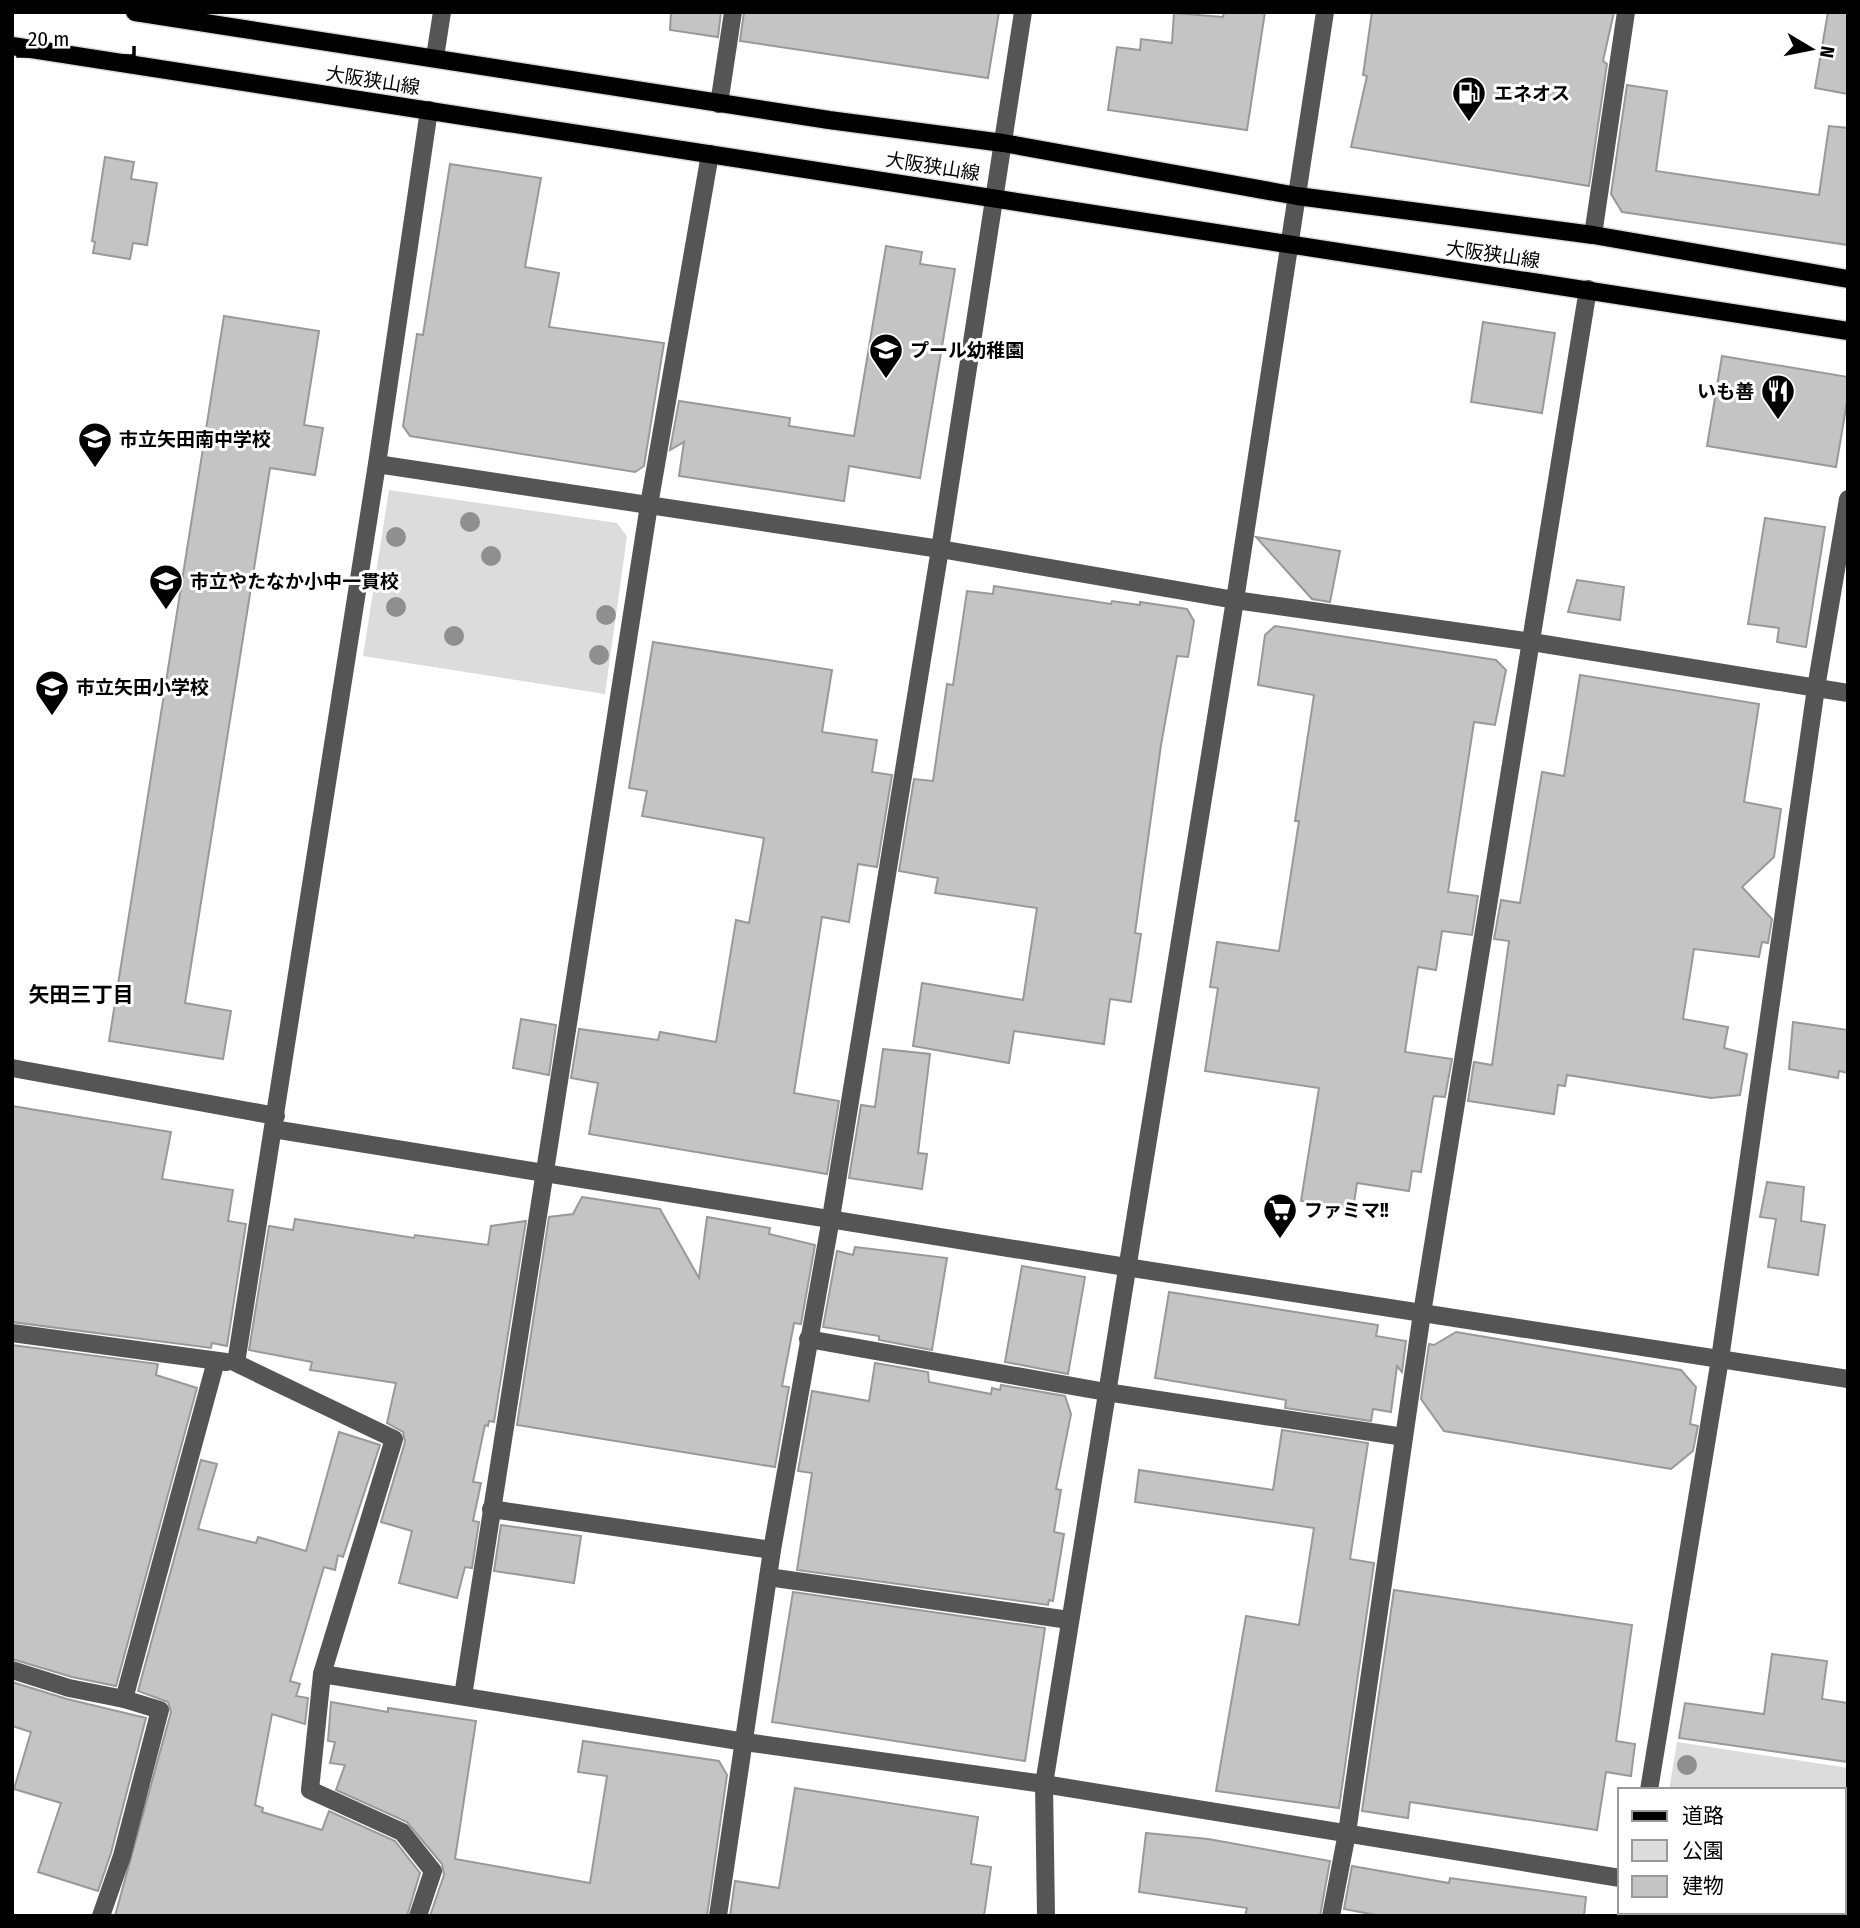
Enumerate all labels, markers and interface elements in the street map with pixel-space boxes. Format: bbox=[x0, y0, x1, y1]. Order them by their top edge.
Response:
scale bar bbox=[18, 14, 133, 58]
north arrow bbox=[1776, 14, 1846, 84]
text: 20 m bbox=[28, 26, 69, 52]
text: N bbox=[1815, 44, 1840, 59]
street label: 大阪狭山線 bbox=[324, 62, 422, 99]
fuel station icon: エネオス bbox=[1450, 74, 1488, 123]
place label: エネオス bbox=[1494, 82, 1570, 105]
street label: 大阪狭山線 bbox=[884, 148, 982, 185]
street label: 大阪狭山線 bbox=[1444, 236, 1542, 272]
school or university icon: プール幼稚園 bbox=[867, 331, 905, 380]
place label: プール幼稚園 bbox=[910, 339, 1024, 362]
restaurant icon: いも善 bbox=[1759, 372, 1797, 421]
place label: いも善 bbox=[1697, 380, 1754, 403]
school or university icon: 市立矢田南中学校 bbox=[76, 420, 114, 469]
place label: 市立矢田南中学校 bbox=[119, 428, 271, 451]
school or university icon: 市立やたなか小中一貫校 bbox=[147, 562, 185, 611]
place label: 市立やたなか小中一貫校 bbox=[190, 570, 399, 593]
school or university icon: 市立矢田小学校 bbox=[33, 668, 71, 717]
place label: 市立矢田小学校 bbox=[76, 676, 209, 699]
district label: 矢田三丁目 bbox=[29, 982, 134, 1008]
supermarket icon: ファミマ!! bbox=[1261, 1191, 1299, 1240]
place label: ファミマ!! bbox=[1304, 1199, 1389, 1222]
legend bbox=[1618, 1788, 1846, 1914]
text: 道路 bbox=[1682, 1803, 1724, 1829]
text: 公園 bbox=[1682, 1838, 1724, 1864]
text: 建物 bbox=[1682, 1873, 1724, 1899]

